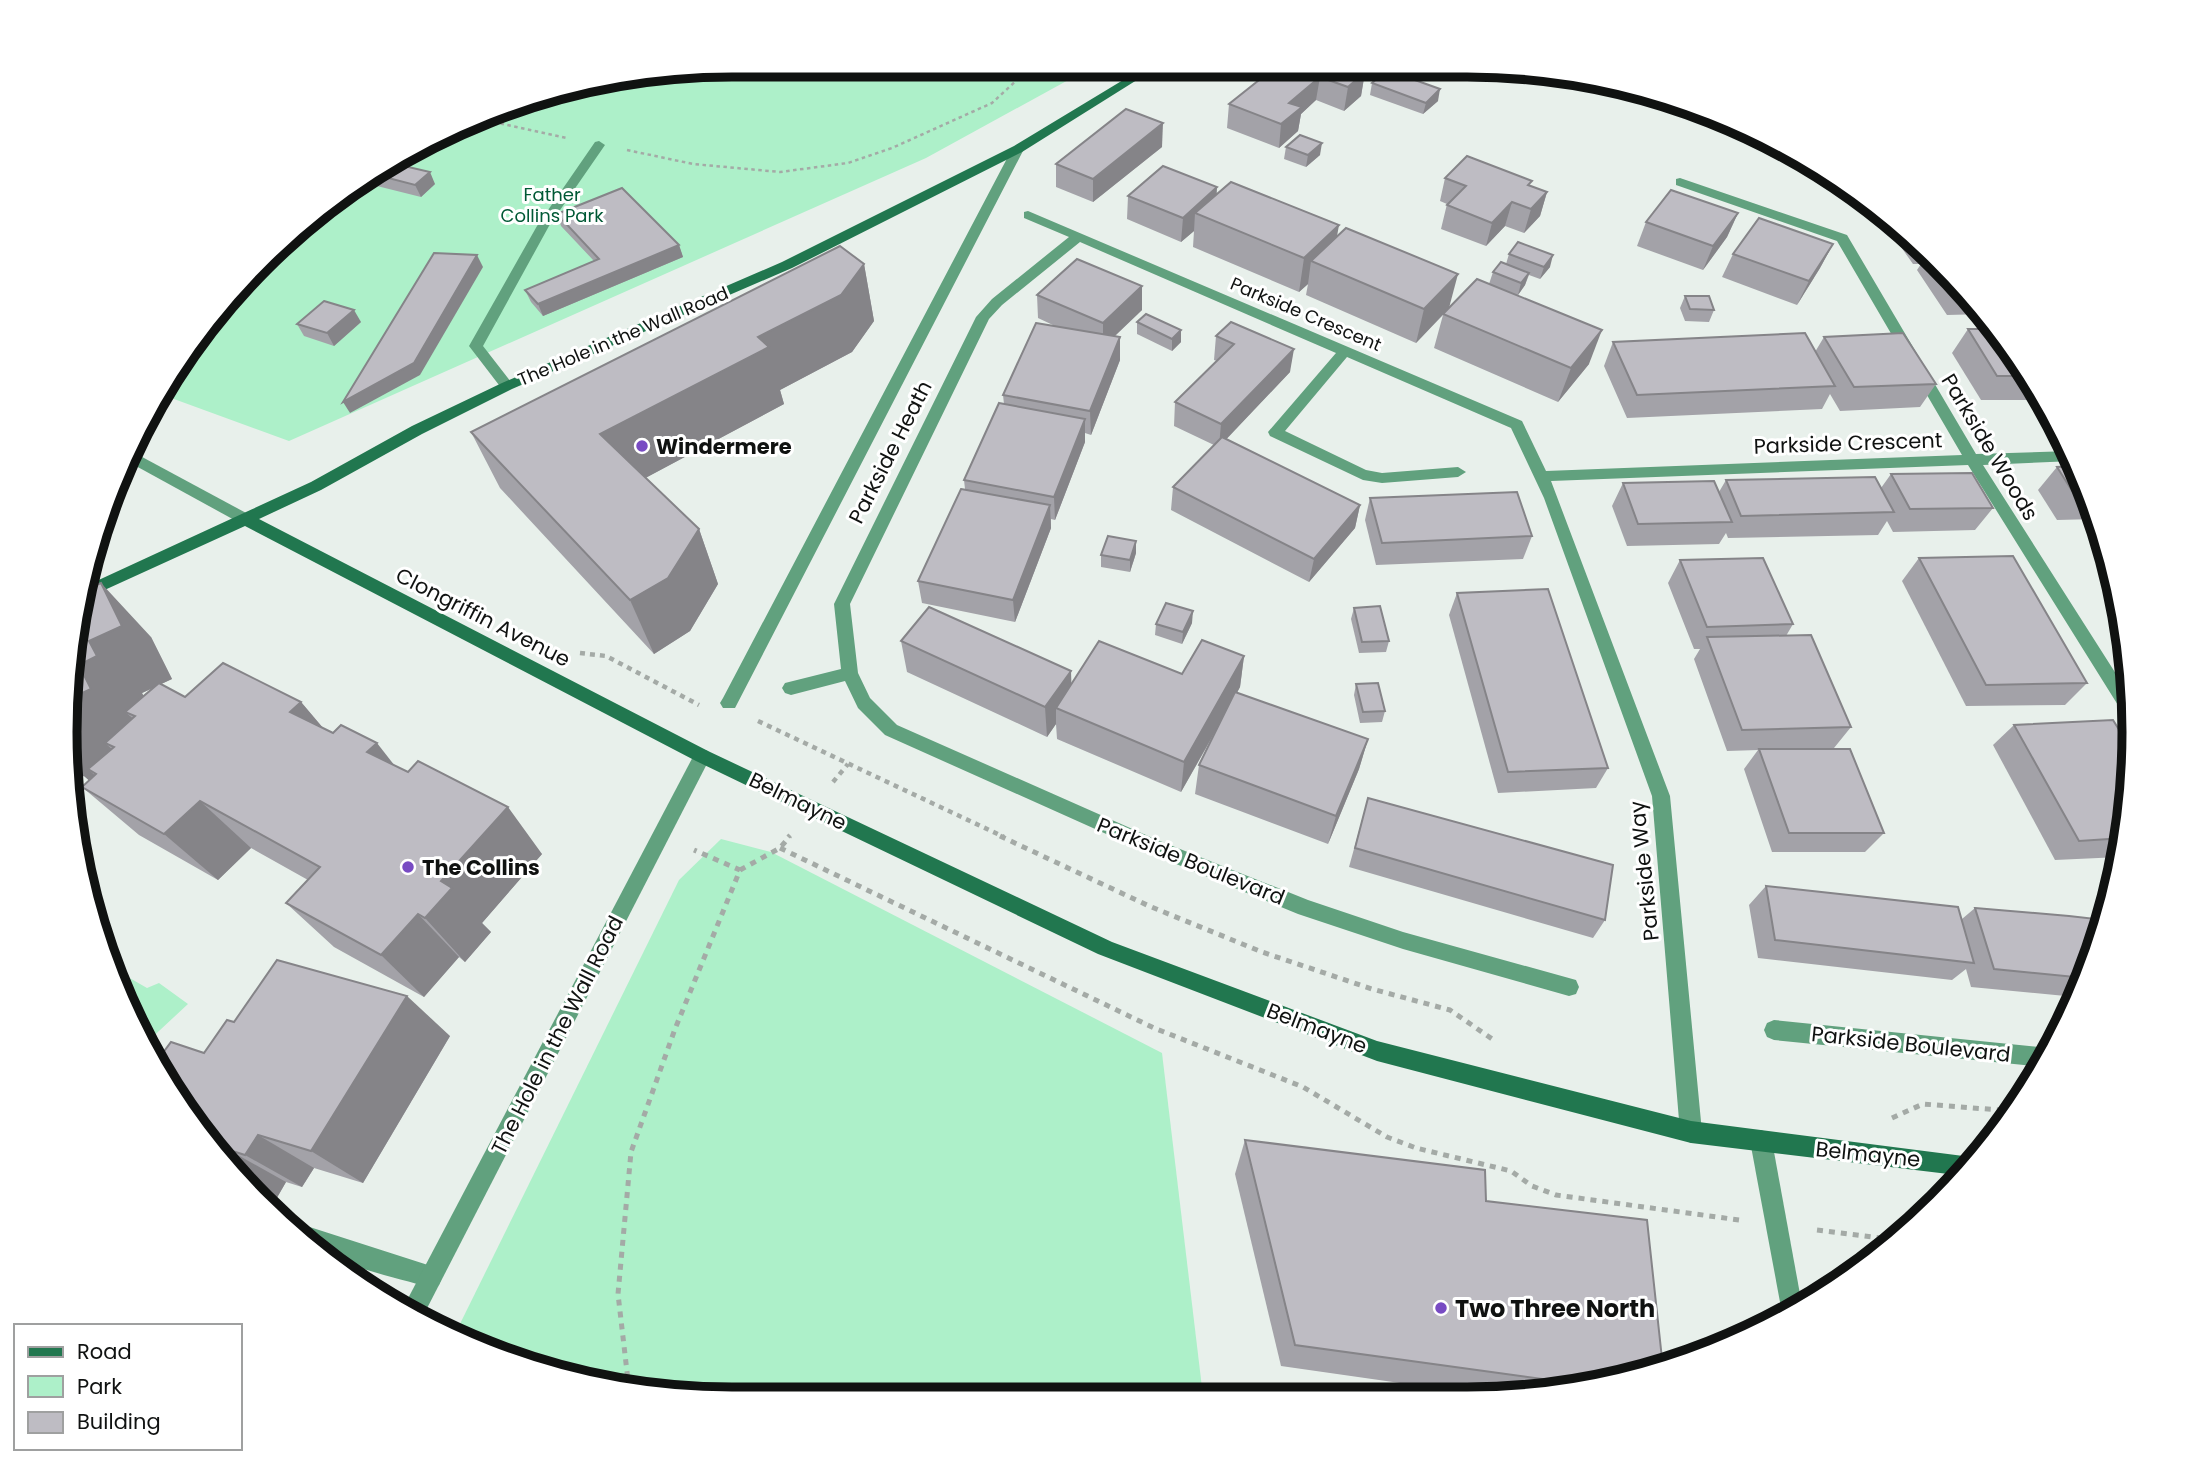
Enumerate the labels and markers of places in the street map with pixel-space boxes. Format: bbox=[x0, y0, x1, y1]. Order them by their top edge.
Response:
place label: Windermere bbox=[656, 432, 792, 461]
marker: Windermere bbox=[634, 438, 650, 454]
place label: The Collins bbox=[422, 853, 540, 882]
marker: The Collins bbox=[400, 859, 416, 875]
place label: Two Three North bbox=[1455, 1292, 1655, 1325]
marker: Two Three North bbox=[1433, 1300, 1449, 1316]

